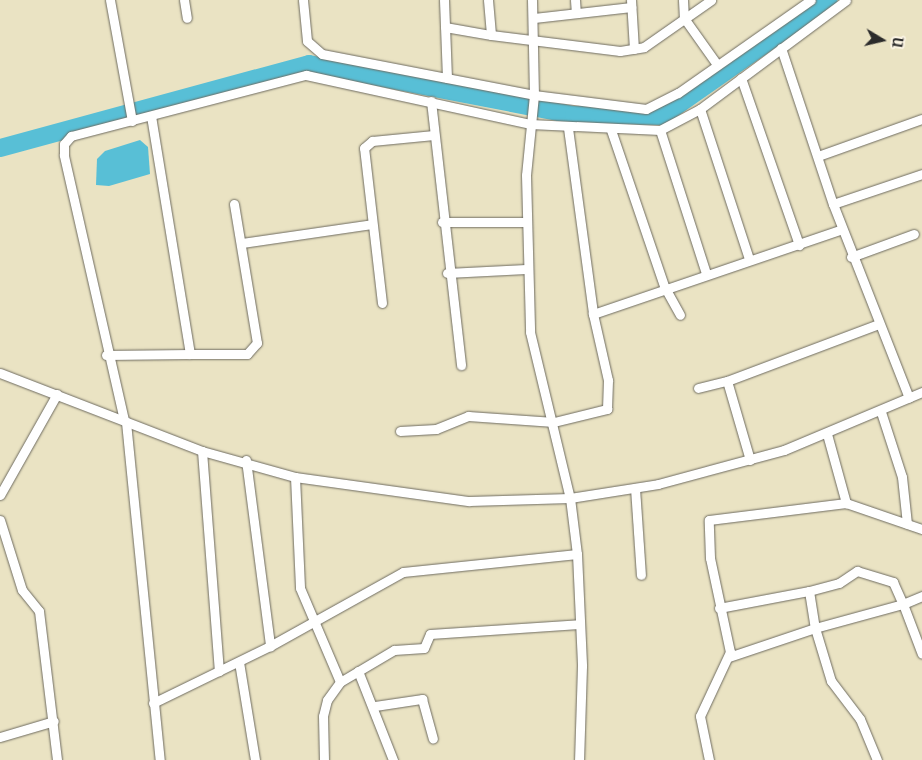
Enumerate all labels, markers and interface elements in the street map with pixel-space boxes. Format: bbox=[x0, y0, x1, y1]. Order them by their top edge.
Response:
north arrow bbox=[857, 15, 907, 65]
text: U bbox=[888, 36, 907, 49]

